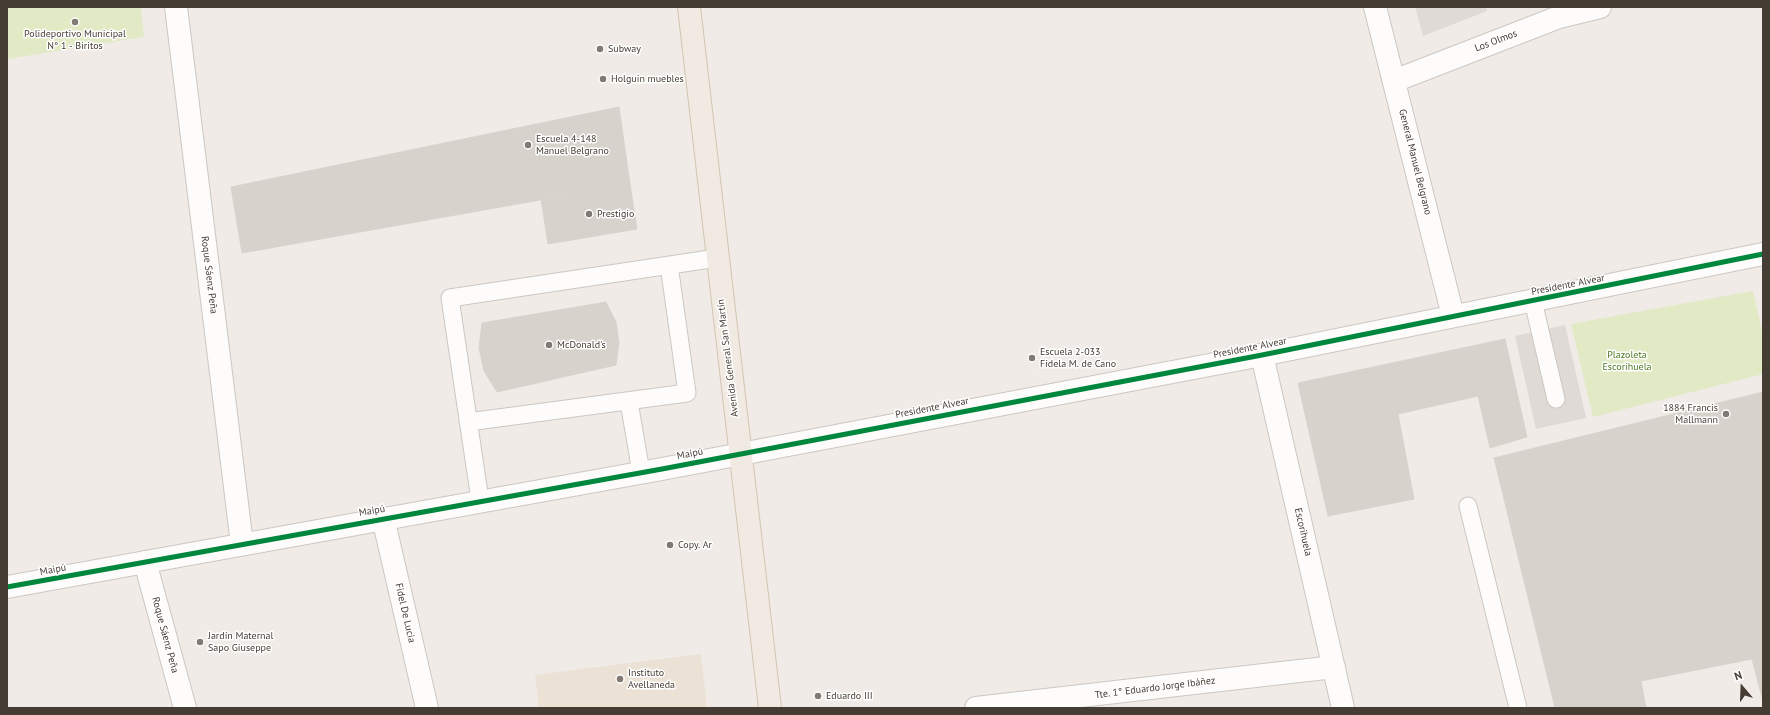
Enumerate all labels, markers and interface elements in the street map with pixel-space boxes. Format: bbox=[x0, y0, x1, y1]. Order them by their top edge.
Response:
marker: Polideportivo Municipal N° 1 - Biritos bbox=[70, 17, 80, 27]
street label: Los Olmos bbox=[1473, 27, 1519, 55]
place label: Polideportivo Municipal N° 1 - Biritos bbox=[24, 28, 126, 52]
place label: Subway bbox=[608, 43, 641, 55]
marker: Subway bbox=[595, 44, 605, 54]
place label: Holguin muebles bbox=[611, 73, 684, 85]
marker: Holguin muebles bbox=[598, 74, 608, 84]
street label: General Manuel Belgrano bbox=[1396, 108, 1434, 216]
place label: Escuela 4-148 Manuel Belgrano bbox=[536, 133, 609, 156]
marker: Escuela 4-148 Manuel Belgrano bbox=[523, 140, 533, 150]
place label: Prestigio bbox=[597, 208, 634, 220]
marker: Prestigio bbox=[584, 209, 594, 219]
street label: Roque Sáenz Peña bbox=[198, 236, 220, 314]
street label: Presidente Alvear bbox=[1530, 272, 1606, 298]
street label: Avenida General San Martín bbox=[715, 298, 741, 418]
street label: Presidente Alvear bbox=[1212, 335, 1288, 361]
place label: McDonald's bbox=[557, 339, 606, 351]
marker: McDonald's bbox=[544, 340, 554, 350]
place label: Escuela 2-033 Fidela M. de Cano bbox=[1040, 346, 1116, 370]
park label: Plazoleta Escorihuela bbox=[1602, 349, 1652, 372]
marker: Escuela 2-033 Fidela M. de Cano bbox=[1027, 353, 1037, 363]
street label: Presidente Alvear bbox=[894, 395, 970, 421]
place label: 1884 Francis Mallmann bbox=[1663, 402, 1718, 426]
marker: 1884 Francis Mallmann bbox=[1721, 409, 1731, 419]
street label: Maipú bbox=[676, 446, 704, 462]
street label: Maipú bbox=[358, 503, 386, 519]
street label: Escorihuela bbox=[1292, 507, 1314, 557]
place label: Copy. Ar bbox=[678, 539, 712, 551]
marker: Copy. Ar bbox=[665, 540, 675, 550]
street label: Maipú bbox=[39, 562, 67, 578]
street label: Fidel De Lucia bbox=[392, 582, 418, 644]
street label: Roque Sáenz Peña bbox=[149, 596, 181, 674]
place label: Jardín Maternal Sapo Giuseppe bbox=[208, 630, 273, 654]
marker: Jardín Maternal Sapo Giuseppe bbox=[195, 637, 205, 647]
place label: Instituto Avellaneda bbox=[628, 667, 675, 690]
north arrow bbox=[1722, 667, 1762, 707]
text: N bbox=[1732, 668, 1744, 683]
marker: Instituto Avellaneda bbox=[615, 674, 625, 684]
street label: Tte. 1° Eduardo Jorge Ibáñez bbox=[1094, 675, 1216, 701]
place label: Eduardo III bbox=[826, 690, 873, 702]
marker: Eduardo III bbox=[813, 691, 823, 701]

